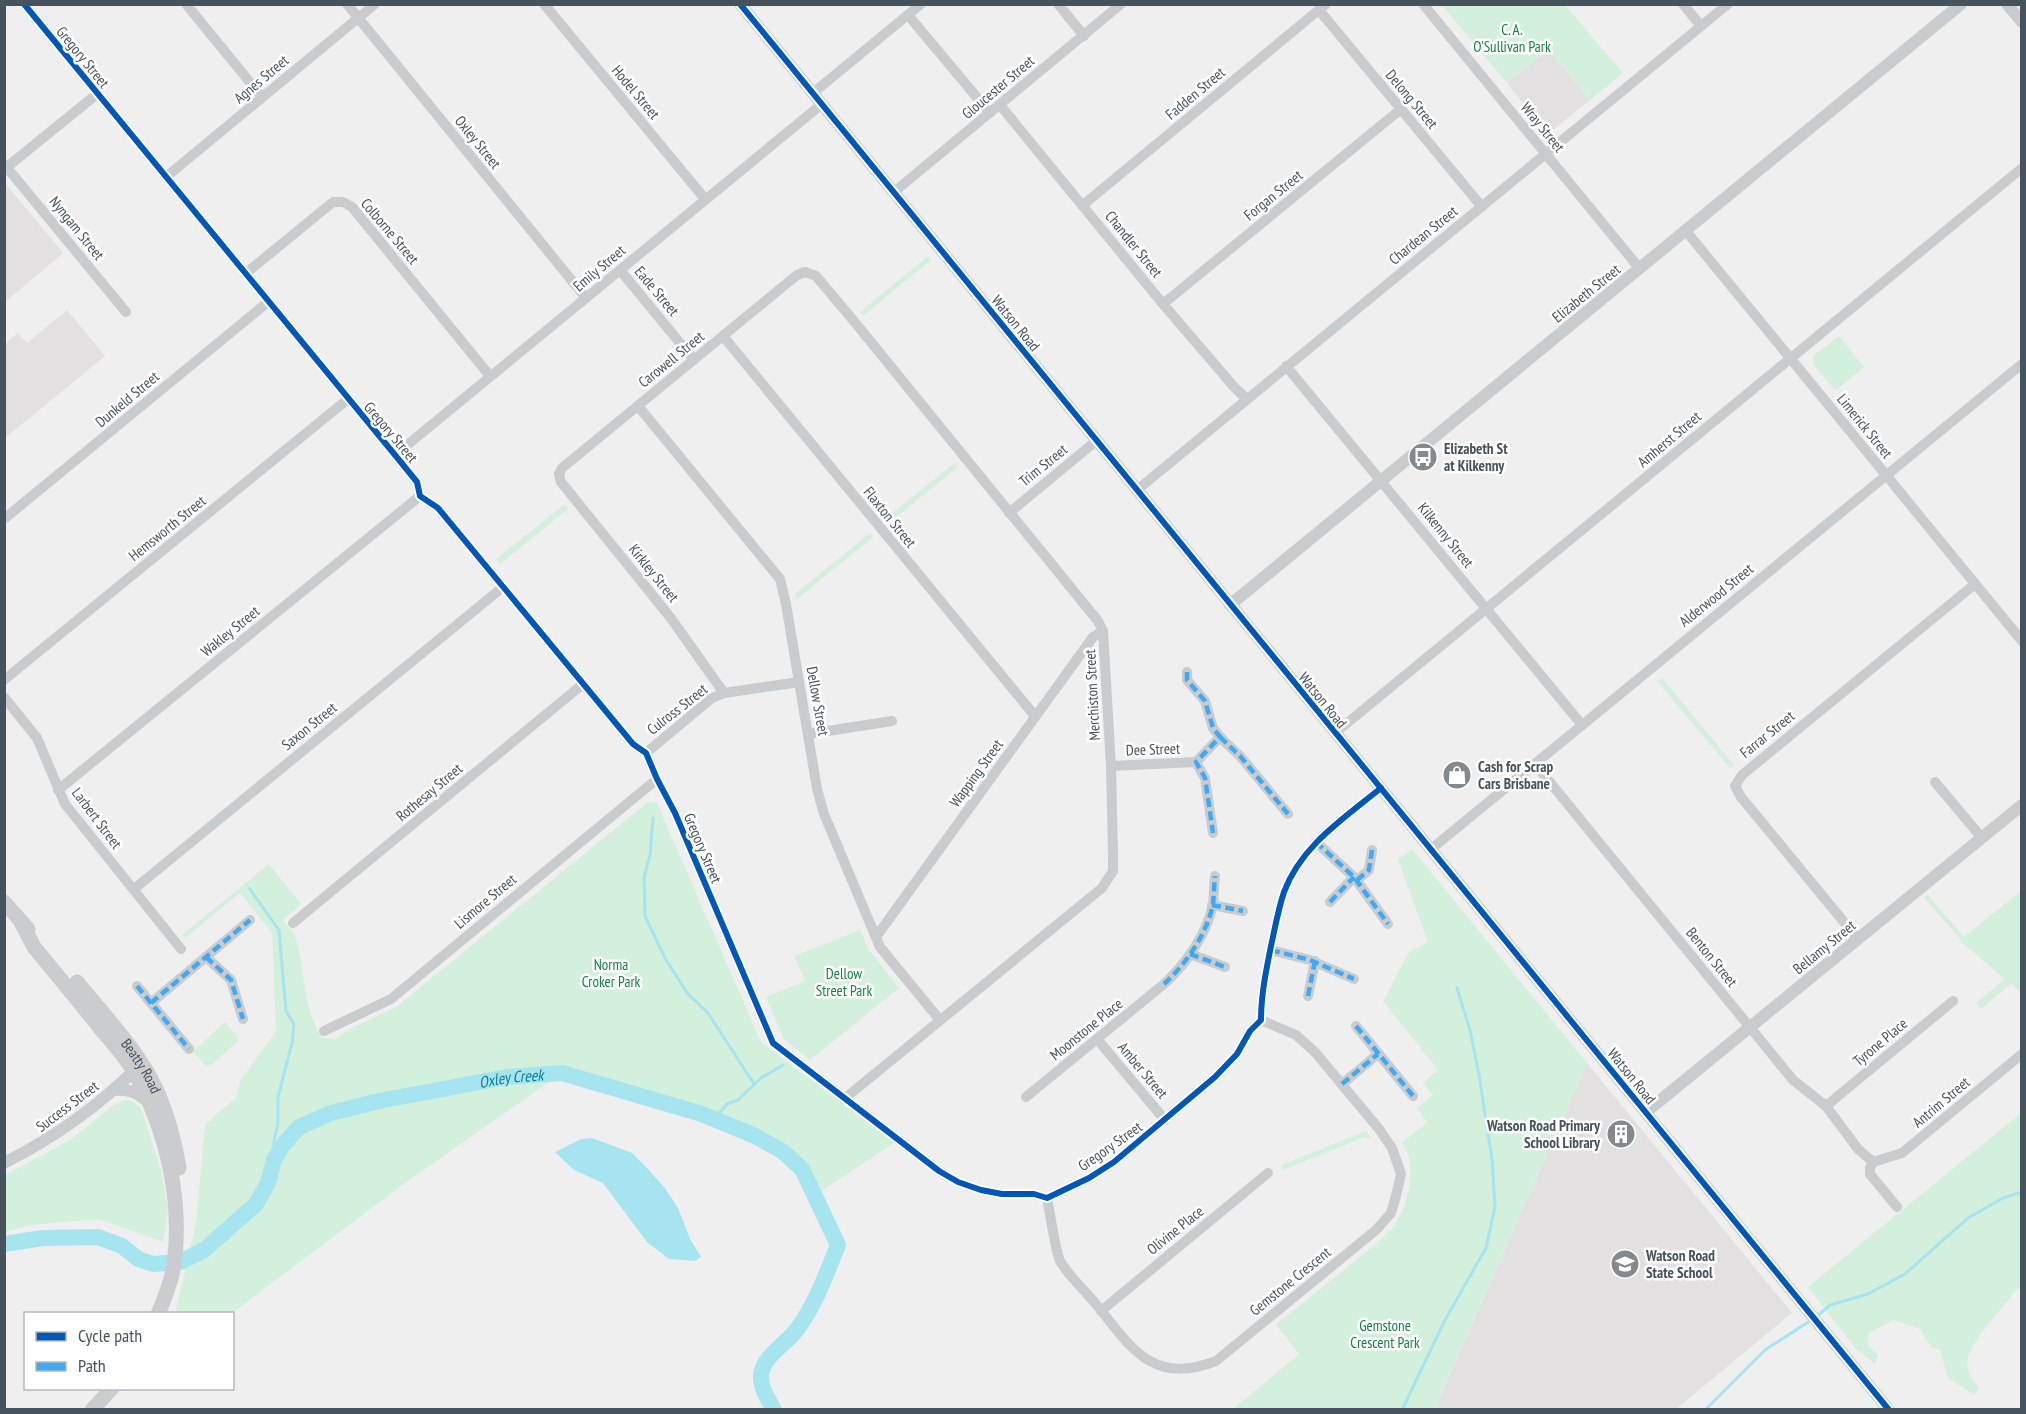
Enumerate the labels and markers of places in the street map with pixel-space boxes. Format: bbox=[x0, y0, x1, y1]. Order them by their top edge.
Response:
place label: Elizabeth St at Kilkenny bbox=[1444, 439, 1508, 475]
bus stop icon: Elizabeth St at Kilkenny bbox=[1407, 441, 1439, 473]
place label: Cash for Scrap Cars Brisbane bbox=[1478, 757, 1554, 793]
shop icon: Cash for Scrap Cars Brisbane bbox=[1441, 759, 1473, 791]
place label: Watson Road Primary School Library bbox=[1486, 1116, 1601, 1152]
building icon: Watson Road Primary School Library bbox=[1605, 1118, 1637, 1150]
place label: Watson Road State School bbox=[1645, 1246, 1715, 1282]
school or university icon: Watson Road State School bbox=[1609, 1248, 1641, 1280]

